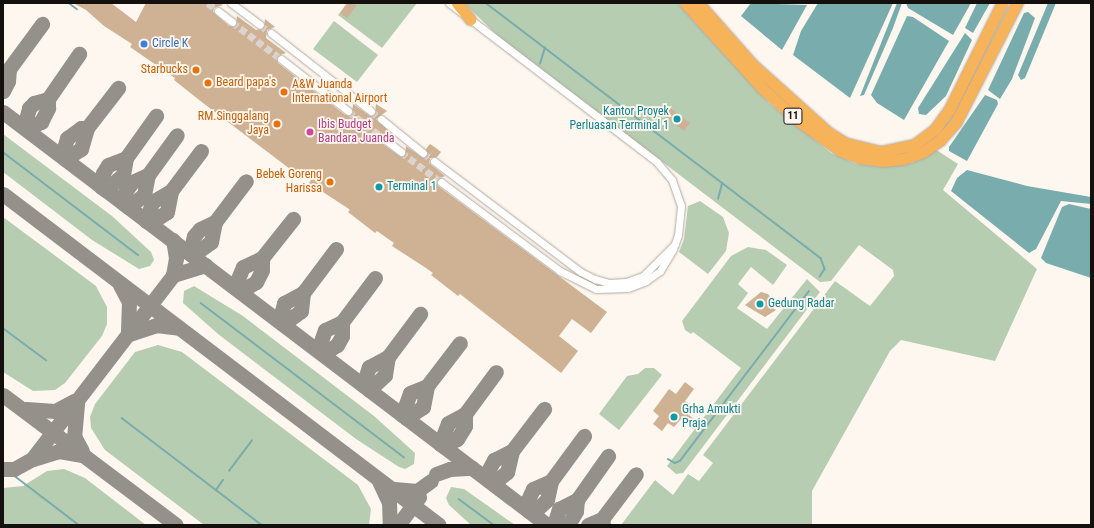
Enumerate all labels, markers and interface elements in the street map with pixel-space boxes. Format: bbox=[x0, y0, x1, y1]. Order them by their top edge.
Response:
place label: Circle K bbox=[152, 37, 188, 51]
marker: Circle K bbox=[139, 39, 149, 49]
place label: Starbucks bbox=[141, 63, 188, 77]
marker: Starbucks bbox=[191, 65, 201, 75]
place label: Beard papa's bbox=[216, 76, 276, 90]
marker: Beard papa's bbox=[203, 78, 213, 88]
place label: A&W Juanda International Airport bbox=[292, 78, 387, 106]
marker: A&W Juanda International Airport bbox=[279, 87, 289, 97]
place label: Kantor Proyek Perluasan Terminal 1 bbox=[569, 105, 669, 133]
road number: 11 bbox=[783, 107, 803, 125]
place label: RM.Singgalang Jaya bbox=[198, 110, 269, 138]
marker: Kantor Proyek Perluasan Terminal 1 bbox=[672, 114, 682, 124]
place label: Ibis Budget Bandara Juanda bbox=[318, 118, 395, 146]
marker: RM.Singgalang Jaya bbox=[272, 119, 282, 129]
marker: Ibis Budget Bandara Juanda bbox=[305, 127, 315, 137]
place label: Bebek Goreng Harissa bbox=[256, 168, 322, 196]
marker: Bebek Goreng Harissa bbox=[325, 177, 335, 187]
place label: Terminal 1 bbox=[387, 180, 437, 194]
marker: Terminal 1 bbox=[374, 182, 384, 192]
place label: Gedung Radar bbox=[768, 297, 834, 311]
marker: Gedung Radar bbox=[755, 299, 765, 309]
place label: Grha Amukti Praja bbox=[682, 403, 741, 431]
marker: Grha Amukti Praja bbox=[669, 412, 679, 422]

